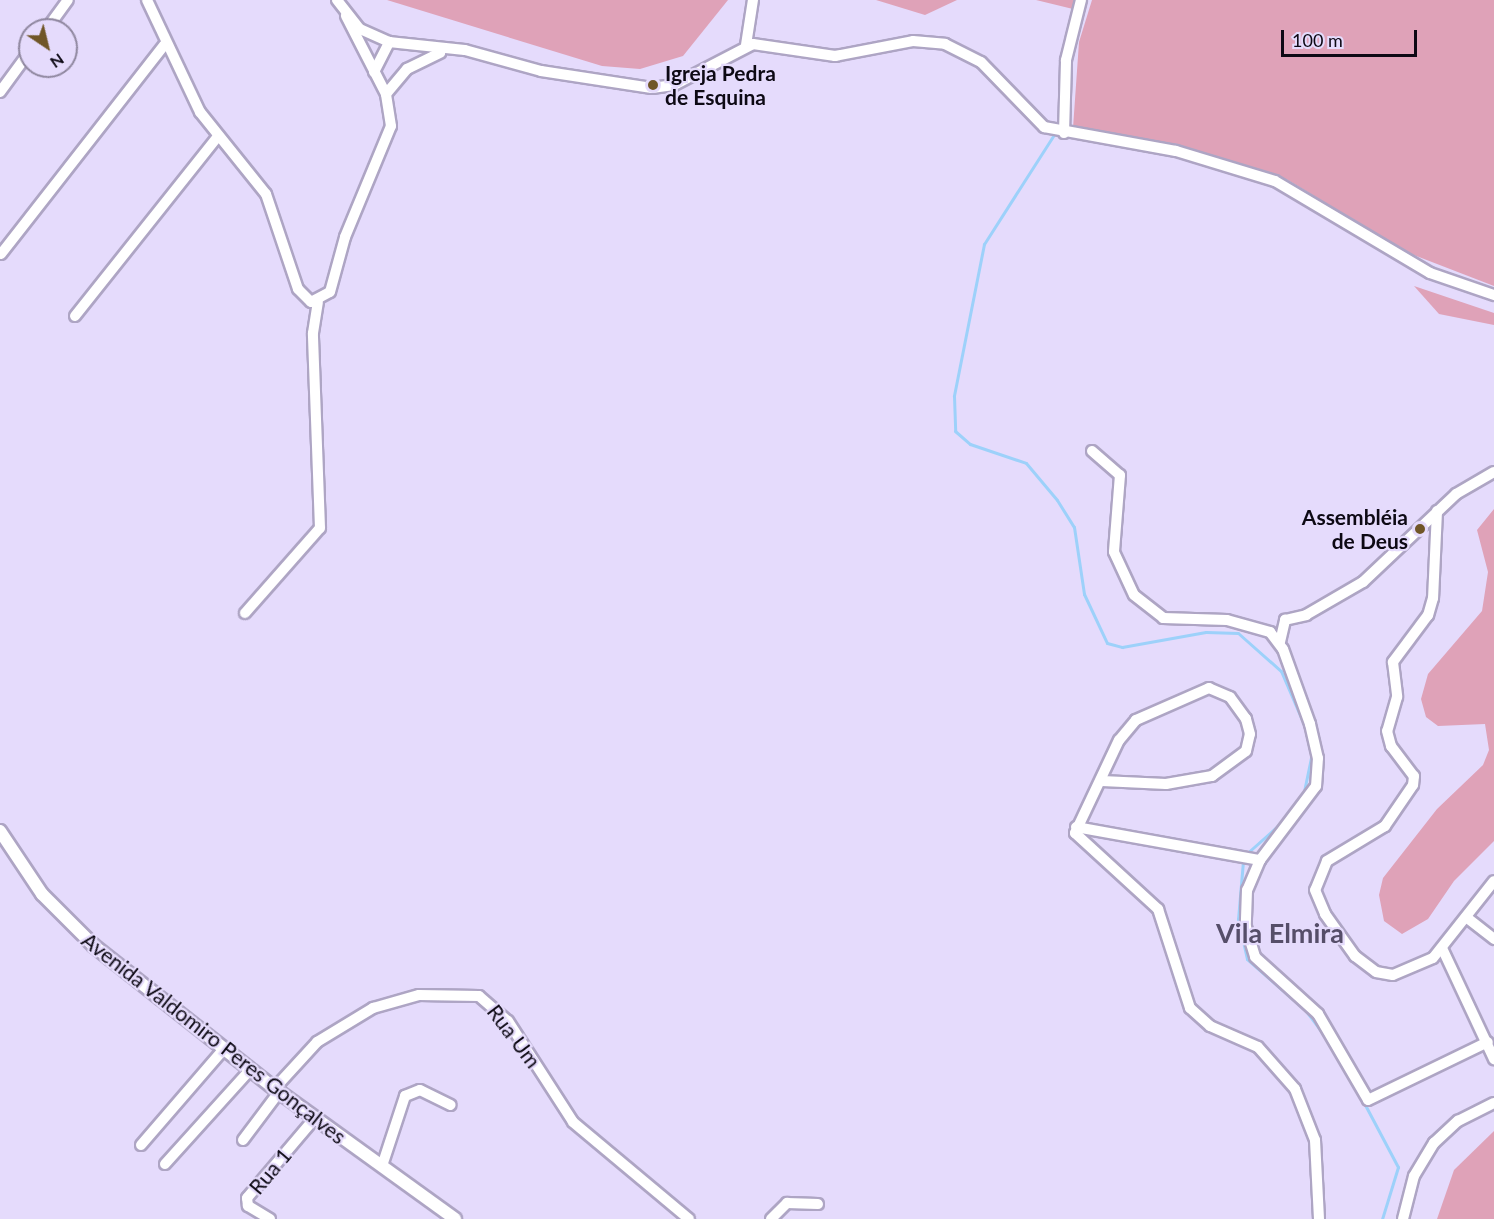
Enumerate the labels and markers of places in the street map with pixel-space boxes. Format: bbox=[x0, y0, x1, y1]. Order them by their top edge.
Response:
place label: Igreja Pedra de Esquina bbox=[665, 60, 776, 110]
marker: Igreja Pedra de Esquina bbox=[646, 78, 660, 92]
place label: Assembléia de Deus bbox=[1302, 504, 1408, 554]
marker: Assembléia de Deus bbox=[1413, 522, 1427, 536]

